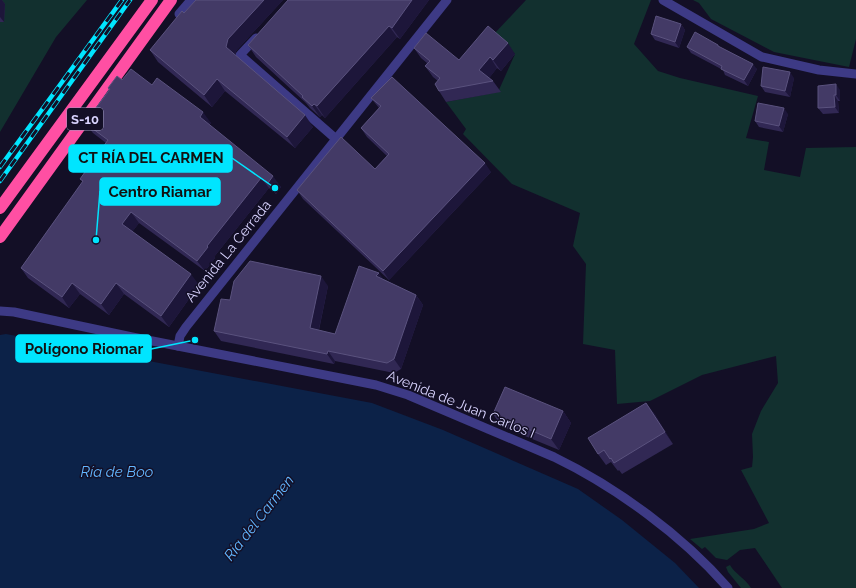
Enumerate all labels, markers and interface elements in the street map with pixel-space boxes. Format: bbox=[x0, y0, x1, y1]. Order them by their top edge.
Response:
road number: S-10 bbox=[67, 108, 103, 130]
callout: CT RÍA DEL CARMEN bbox=[69, 145, 232, 172]
text: CT RÍA DEL CARMEN bbox=[78, 149, 224, 167]
callout: Centro Riamar bbox=[100, 178, 220, 205]
text: Centro Riamar bbox=[108, 183, 212, 201]
street label: Avenida La Cerrada bbox=[182, 197, 274, 305]
callout: Polígono Riomar bbox=[16, 335, 151, 362]
text: Polígono Riomar bbox=[25, 340, 143, 358]
street label: Avenida de Juan Carlos I bbox=[385, 367, 537, 441]
water label: Ría de Boo bbox=[81, 463, 153, 481]
water label: Ría del Carmen bbox=[220, 472, 298, 564]

